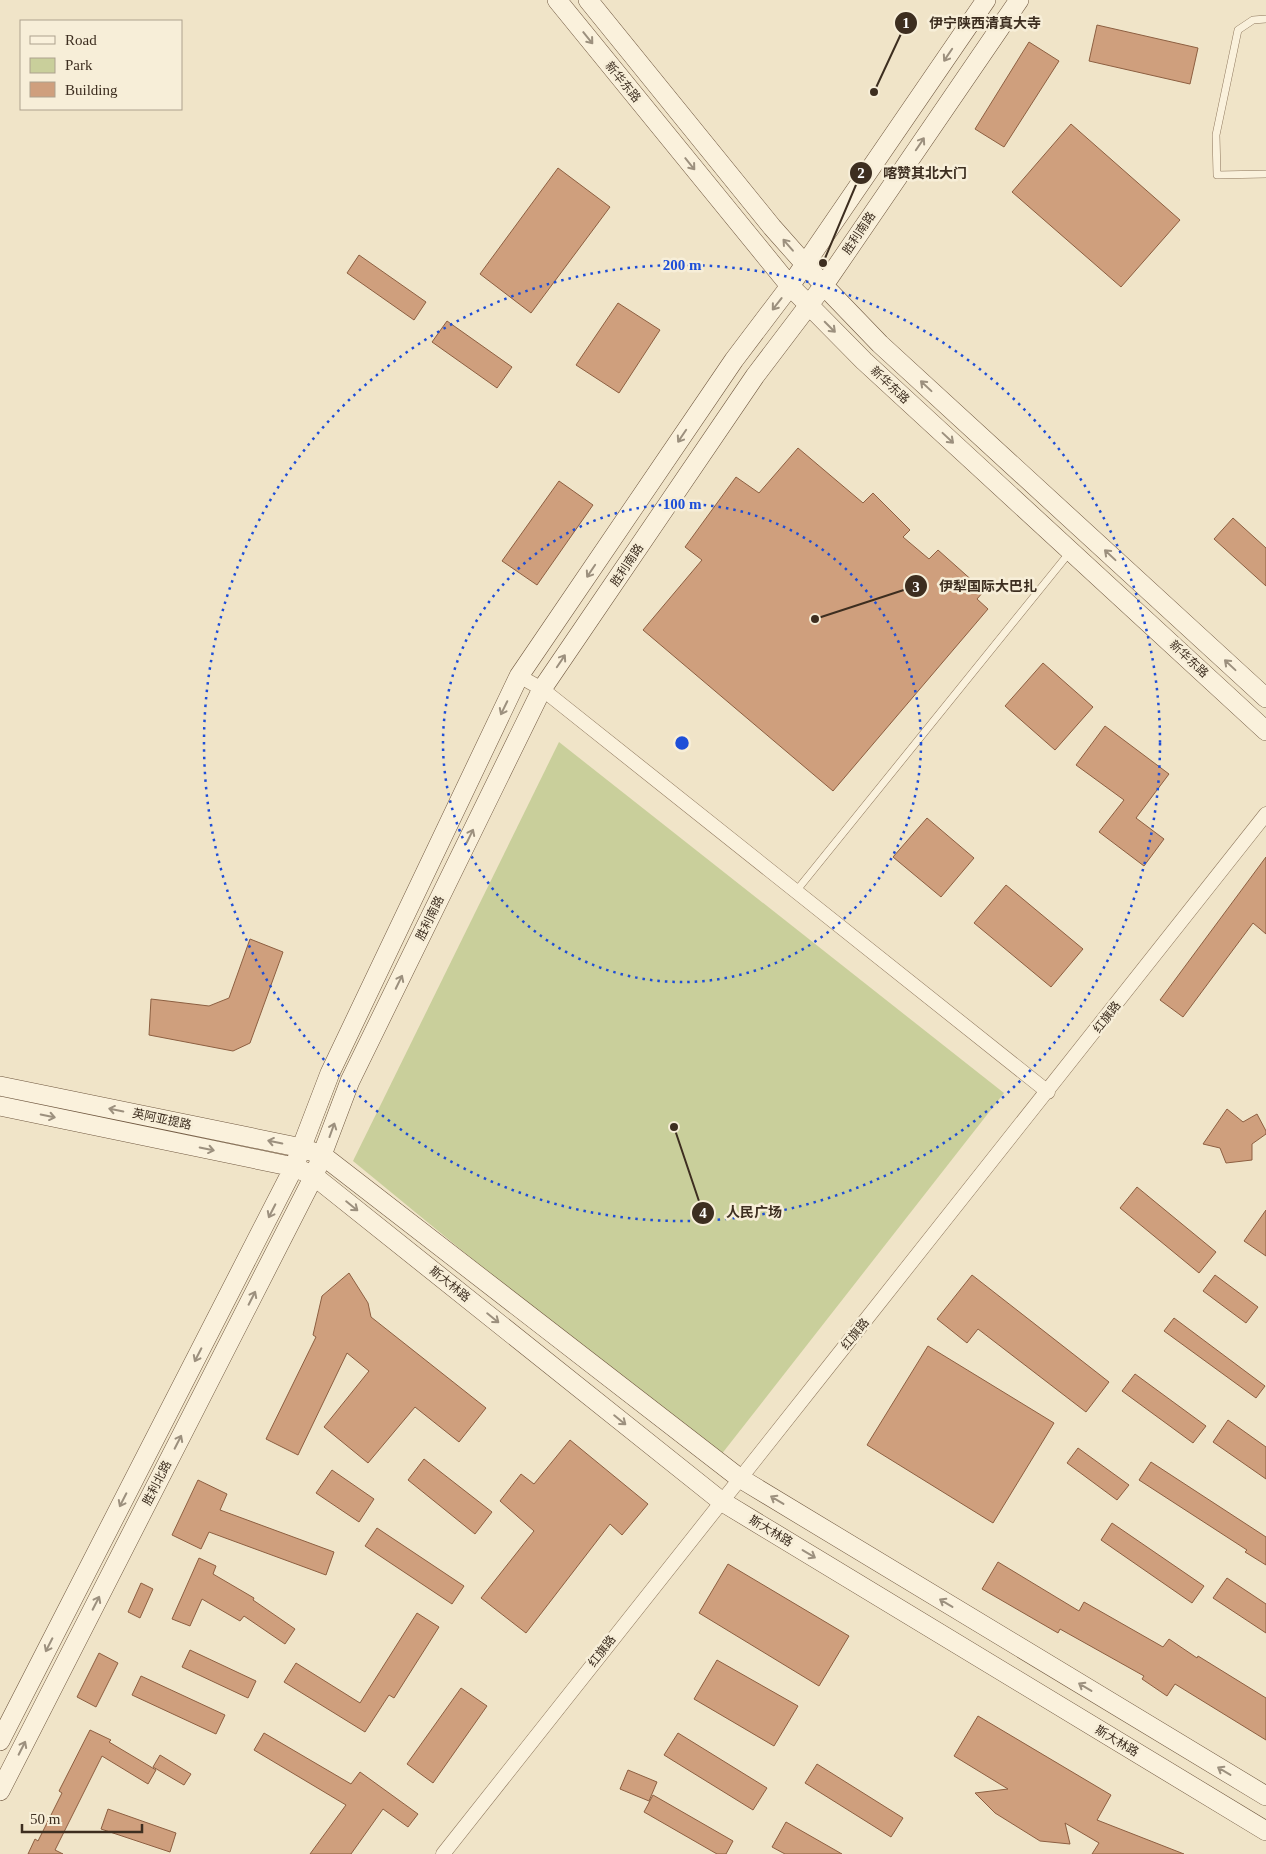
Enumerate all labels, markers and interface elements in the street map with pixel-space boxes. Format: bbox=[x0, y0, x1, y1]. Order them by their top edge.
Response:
callout: 伊宁陕西清真大寺 bbox=[894, 9, 1051, 38]
text: 1 bbox=[902, 15, 910, 31]
text: 伊宁陕西清真大寺 bbox=[929, 15, 1041, 31]
legend bbox=[20, 20, 182, 110]
one-way arrow bbox=[582, 31, 593, 44]
text: Road bbox=[65, 32, 97, 48]
one-way arrow bbox=[943, 47, 953, 61]
text: Park bbox=[65, 57, 93, 73]
street label: 新华东路 bbox=[602, 59, 644, 105]
text: Building bbox=[65, 82, 118, 98]
one-way arrow bbox=[915, 137, 925, 151]
one-way arrow bbox=[685, 157, 696, 170]
callout: 喀赞其北大门 bbox=[848, 158, 977, 187]
text: 2 bbox=[857, 165, 865, 181]
text: 喀赞其北大门 bbox=[883, 166, 967, 181]
street label: 胜利南路 bbox=[840, 209, 878, 257]
one-way arrow bbox=[782, 239, 794, 252]
text: 200 m bbox=[663, 257, 702, 273]
one-way arrow bbox=[772, 297, 782, 311]
one-way arrow bbox=[824, 321, 836, 333]
street label: 新华东路 bbox=[868, 364, 912, 406]
one-way arrow bbox=[920, 380, 933, 392]
one-way arrow bbox=[677, 429, 687, 443]
one-way arrow bbox=[942, 433, 955, 444]
text: 100 m bbox=[663, 496, 702, 512]
street label: 胜利南路 bbox=[608, 541, 646, 589]
one-way arrow bbox=[1104, 549, 1117, 561]
one-way arrow bbox=[586, 563, 596, 577]
callout: 伊犁国际大巴扎 bbox=[904, 572, 1047, 601]
text: 3 bbox=[912, 579, 920, 595]
text: 伊犁国际大巴扎 bbox=[939, 579, 1037, 594]
street label: 新华东路 bbox=[1167, 638, 1211, 680]
one-way arrow bbox=[556, 655, 566, 669]
one-way arrow bbox=[1224, 659, 1237, 671]
one-way arrow bbox=[499, 700, 508, 715]
centre of rings bbox=[673, 734, 691, 752]
one-way arrow bbox=[466, 829, 475, 844]
street label: 胜利南路 bbox=[413, 893, 447, 943]
one-way arrow bbox=[394, 975, 404, 990]
street label: 红旗路 bbox=[1090, 999, 1124, 1035]
one-way arrow bbox=[109, 1104, 125, 1114]
street label: 英阿亚提路 bbox=[131, 1106, 193, 1132]
one-way arrow bbox=[39, 1111, 55, 1121]
one-way arrow bbox=[328, 1123, 337, 1138]
one-way arrow bbox=[268, 1137, 284, 1147]
one-way arrow bbox=[198, 1145, 214, 1154]
callout: 人民广场 bbox=[691, 1198, 792, 1227]
one-way arrow bbox=[346, 1200, 359, 1211]
one-way arrow bbox=[267, 1203, 276, 1218]
text: 人民广场 bbox=[726, 1204, 782, 1220]
text: 4 bbox=[699, 1205, 707, 1221]
street label: 斯大林路 bbox=[427, 1263, 473, 1305]
one-way arrow bbox=[248, 1291, 257, 1306]
one-way arrow bbox=[486, 1313, 499, 1324]
street label: 红旗路 bbox=[838, 1316, 872, 1352]
one-way arrow bbox=[193, 1348, 203, 1363]
one-way arrow bbox=[613, 1414, 626, 1425]
one-way arrow bbox=[173, 1435, 183, 1450]
street label: 胜利北路 bbox=[140, 1458, 174, 1508]
one-way arrow bbox=[118, 1492, 127, 1507]
one-way arrow bbox=[771, 1495, 785, 1505]
street label: 斯大林路 bbox=[747, 1513, 795, 1549]
one-way arrow bbox=[802, 1550, 816, 1560]
one-way arrow bbox=[92, 1596, 101, 1611]
one-way arrow bbox=[940, 1597, 954, 1607]
street label: 红旗路 bbox=[585, 1633, 619, 1669]
one-way arrow bbox=[44, 1637, 54, 1652]
one-way arrow bbox=[1079, 1681, 1093, 1691]
street label: 斯大林路 bbox=[1093, 1723, 1141, 1759]
one-way arrow bbox=[17, 1740, 27, 1755]
one-way arrow bbox=[1218, 1765, 1232, 1775]
scale bar bbox=[22, 1802, 142, 1834]
text: 50 m bbox=[30, 1811, 61, 1827]

